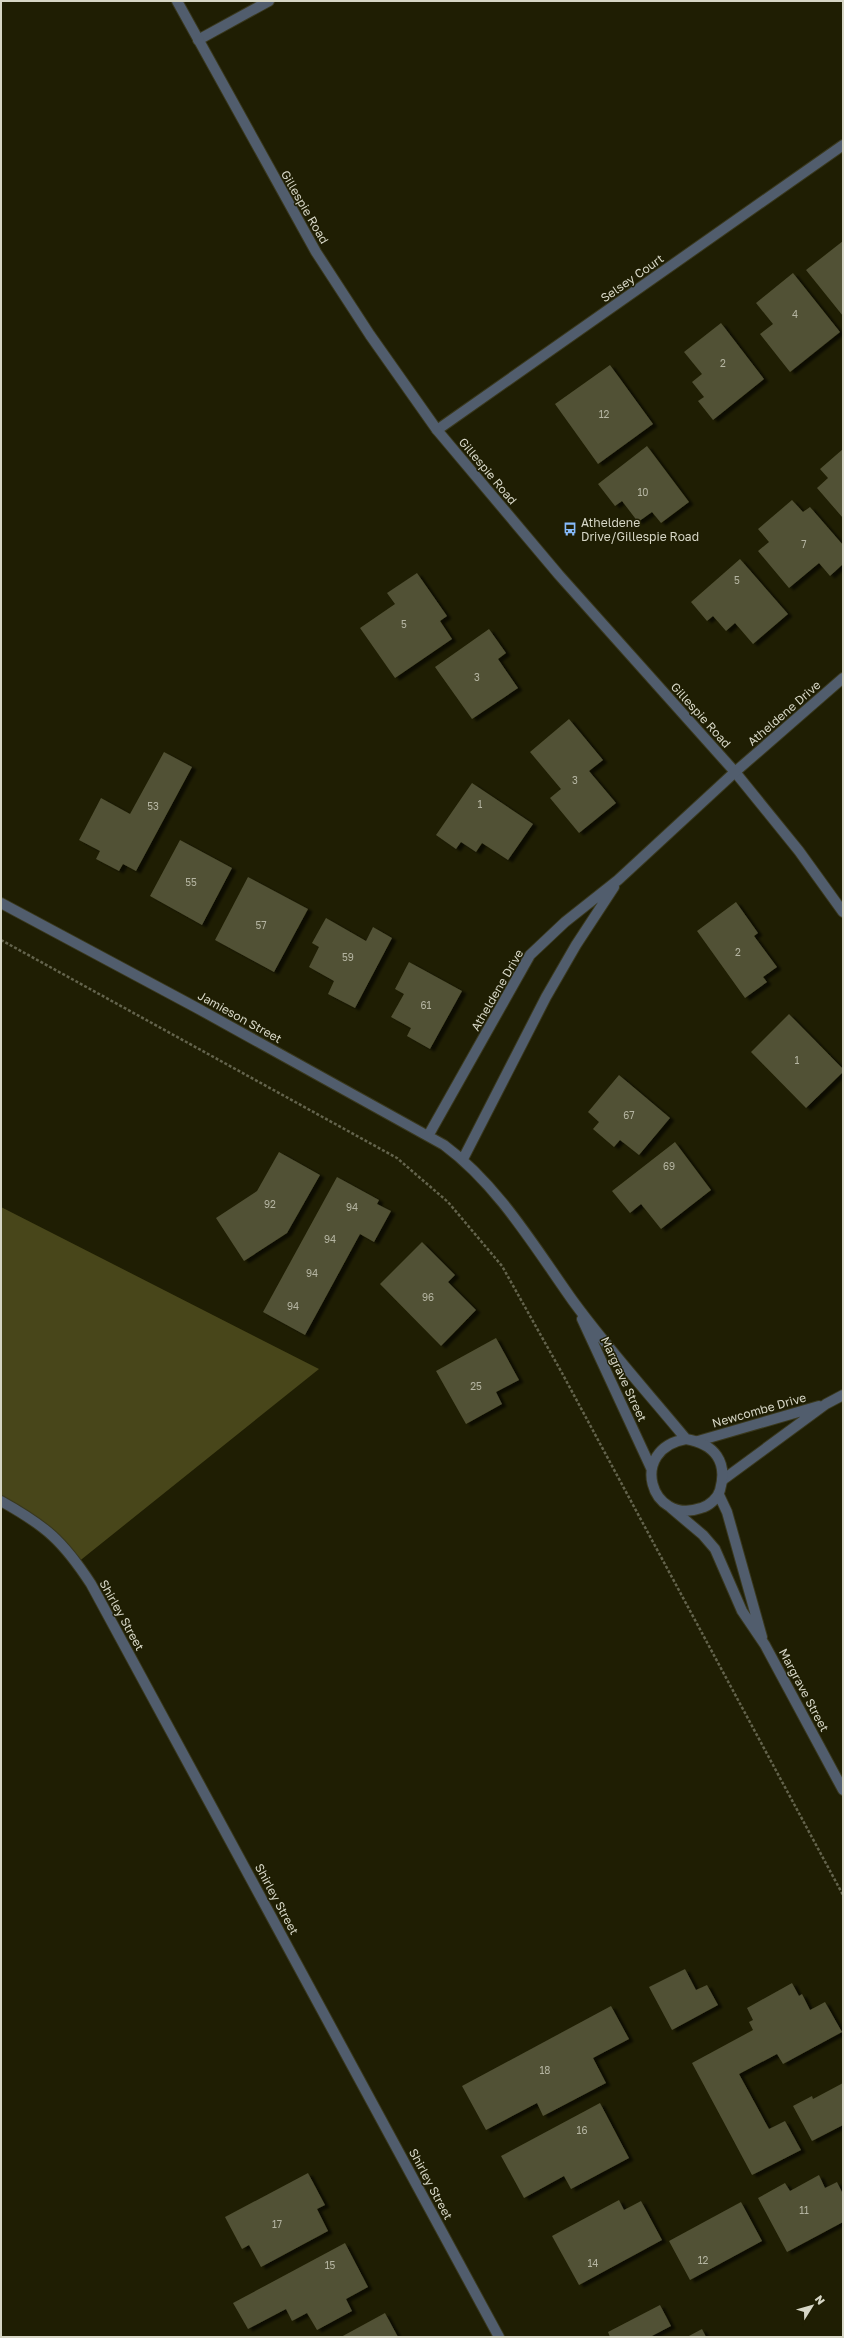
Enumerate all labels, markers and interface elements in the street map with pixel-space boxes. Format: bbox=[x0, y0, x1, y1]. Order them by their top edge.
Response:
street label: Gillespie Road bbox=[278, 168, 332, 246]
street label: Selsey Court bbox=[598, 251, 667, 305]
house number: 4 bbox=[792, 308, 798, 320]
house number: 2 bbox=[720, 357, 726, 369]
house number: 12 bbox=[599, 408, 610, 420]
street label: Gillespie Road bbox=[456, 435, 520, 507]
house number: 10 bbox=[637, 486, 649, 498]
place label: Atheldene Drive/Gillespie Road bbox=[581, 515, 699, 544]
bus stop icon: Atheldene Drive/Gillespie Road bbox=[562, 521, 578, 537]
house number: 7 bbox=[801, 538, 807, 550]
house number: 5 bbox=[734, 574, 740, 586]
house number: 5 bbox=[401, 618, 407, 630]
house number: 3 bbox=[474, 671, 480, 683]
street label: Atheldene Drive bbox=[744, 677, 824, 749]
street label: Gillespie Road bbox=[668, 679, 734, 751]
house number: 3 bbox=[572, 774, 578, 786]
house number: 1 bbox=[478, 798, 483, 810]
house number: 53 bbox=[147, 800, 159, 812]
house number: 55 bbox=[185, 876, 197, 888]
house number: 57 bbox=[255, 919, 267, 931]
street label: Atheldene Drive bbox=[468, 946, 526, 1034]
house number: 2 bbox=[735, 946, 741, 958]
house number: 59 bbox=[342, 951, 354, 963]
street label: Jamieson Street bbox=[195, 988, 285, 1046]
house number: 61 bbox=[421, 999, 432, 1011]
house number: 1 bbox=[795, 1054, 800, 1066]
house number: 67 bbox=[623, 1109, 635, 1121]
house number: 69 bbox=[663, 1160, 675, 1172]
house number: 92 bbox=[264, 1198, 276, 1210]
house number: 94 bbox=[346, 1201, 358, 1213]
house number: 94 bbox=[324, 1233, 336, 1245]
house number: 94 bbox=[306, 1267, 318, 1279]
house number: 96 bbox=[422, 1291, 434, 1303]
house number: 94 bbox=[287, 1300, 299, 1312]
street label: Margrave Street bbox=[598, 1334, 650, 1424]
house number: 25 bbox=[470, 1380, 482, 1392]
street label: Newcombe Drive bbox=[710, 1389, 808, 1431]
street label: Shirley Street bbox=[96, 1577, 148, 1653]
street label: Margrave Street bbox=[776, 1646, 832, 1734]
street label: Shirley Street bbox=[252, 1861, 302, 1937]
house number: 18 bbox=[540, 2064, 550, 2076]
house number: 16 bbox=[577, 2124, 587, 2136]
street label: Shirley Street bbox=[406, 2146, 456, 2222]
house number: 11 bbox=[799, 2204, 809, 2216]
house number: 17 bbox=[272, 2218, 282, 2230]
house number: 12 bbox=[698, 2254, 709, 2266]
house number: 14 bbox=[588, 2257, 598, 2269]
house number: 15 bbox=[325, 2259, 336, 2271]
north arrow bbox=[792, 2286, 832, 2326]
text: N bbox=[813, 2292, 828, 2307]

